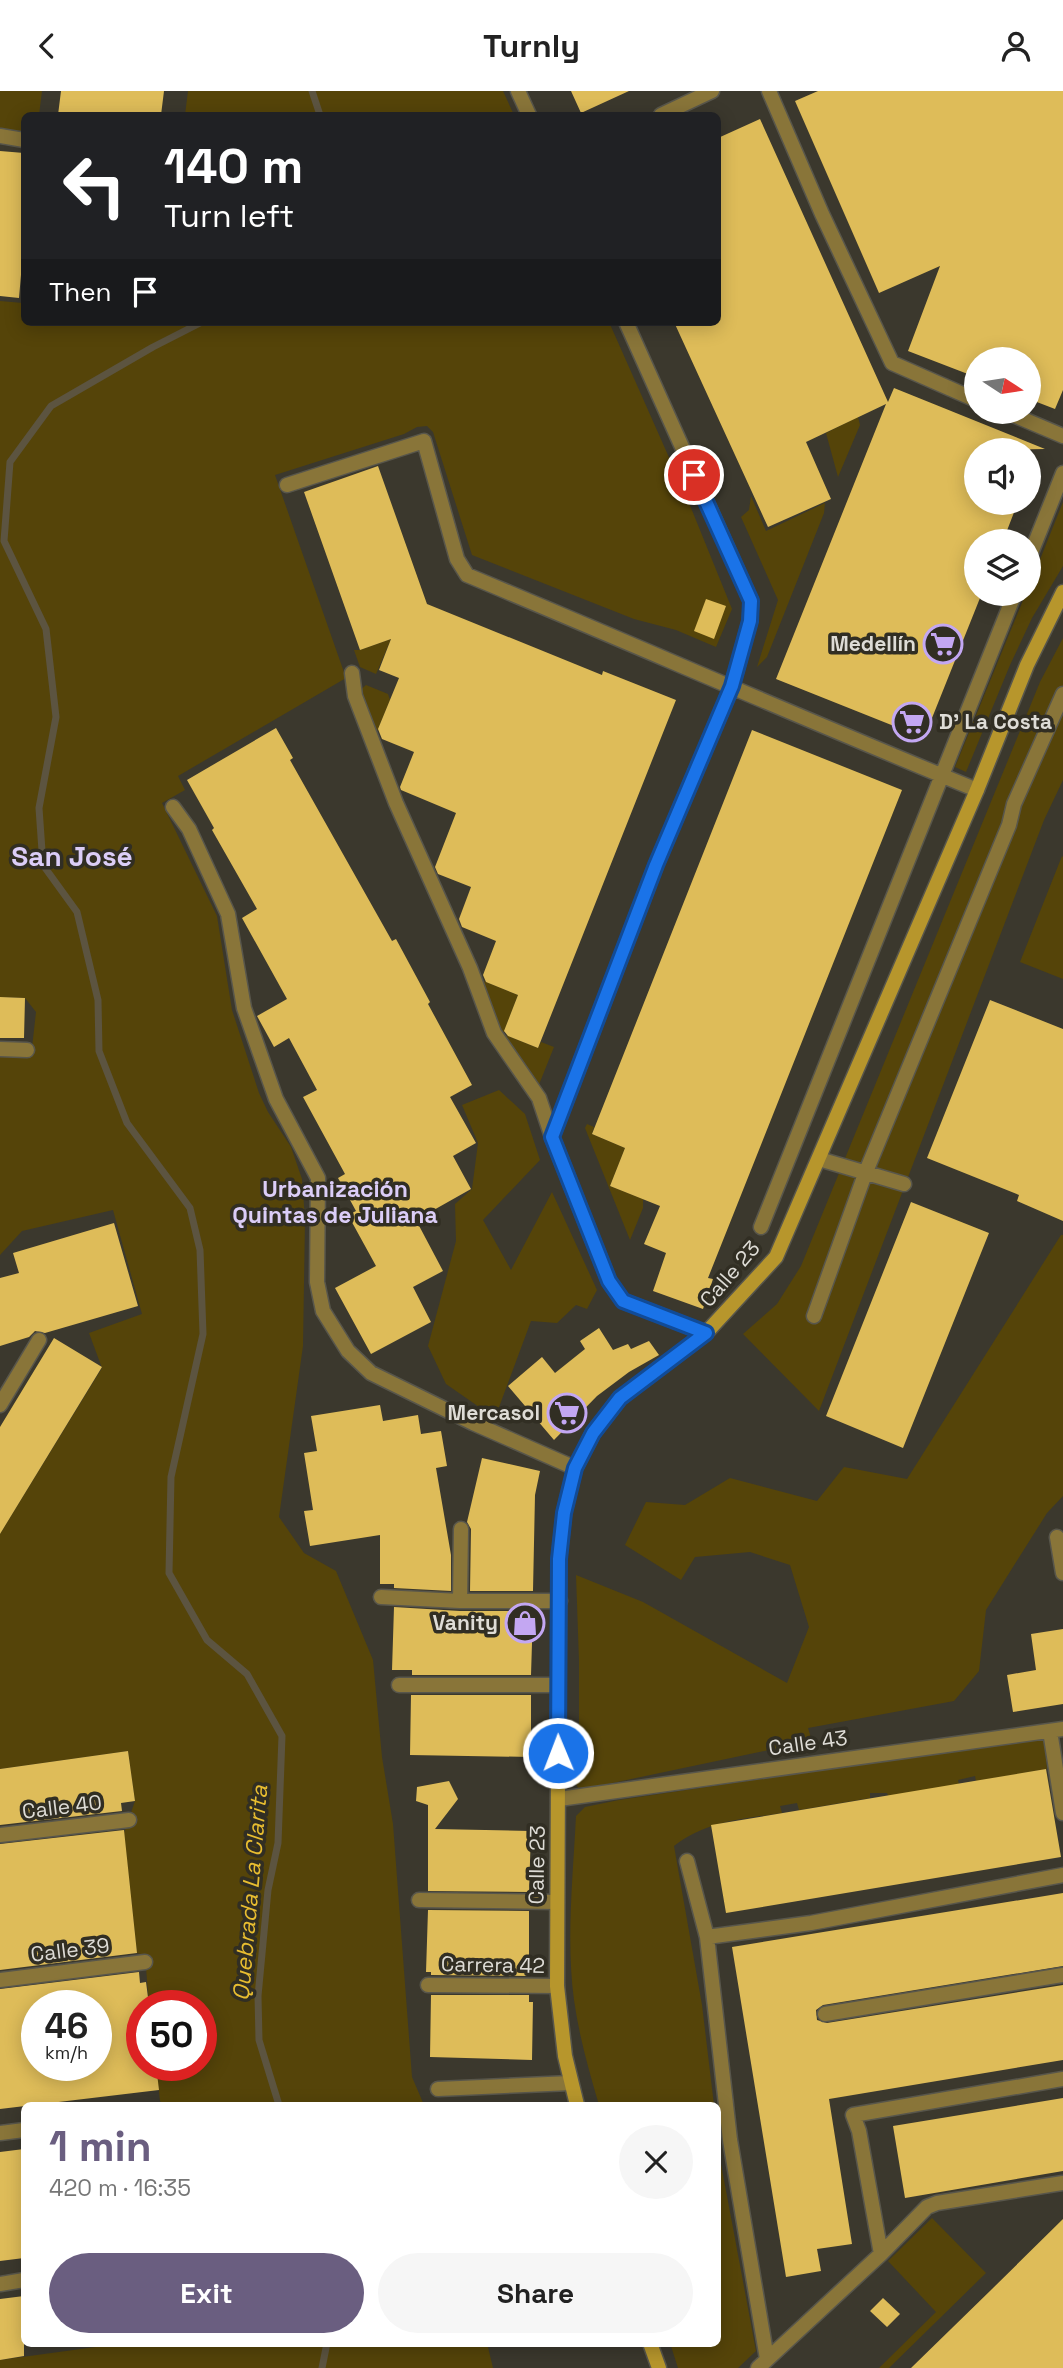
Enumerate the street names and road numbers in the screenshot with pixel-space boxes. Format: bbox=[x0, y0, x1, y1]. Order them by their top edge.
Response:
street label: Calle 23 bbox=[694, 1235, 766, 1312]
street label: Calle 43 bbox=[767, 1724, 849, 1761]
street label: Calle 40 bbox=[20, 1788, 103, 1825]
street label: Calle 23 bbox=[522, 1825, 551, 1905]
street label: Calle 39 bbox=[29, 1931, 111, 1968]
street label: Carrera 42 bbox=[441, 1950, 545, 1979]

